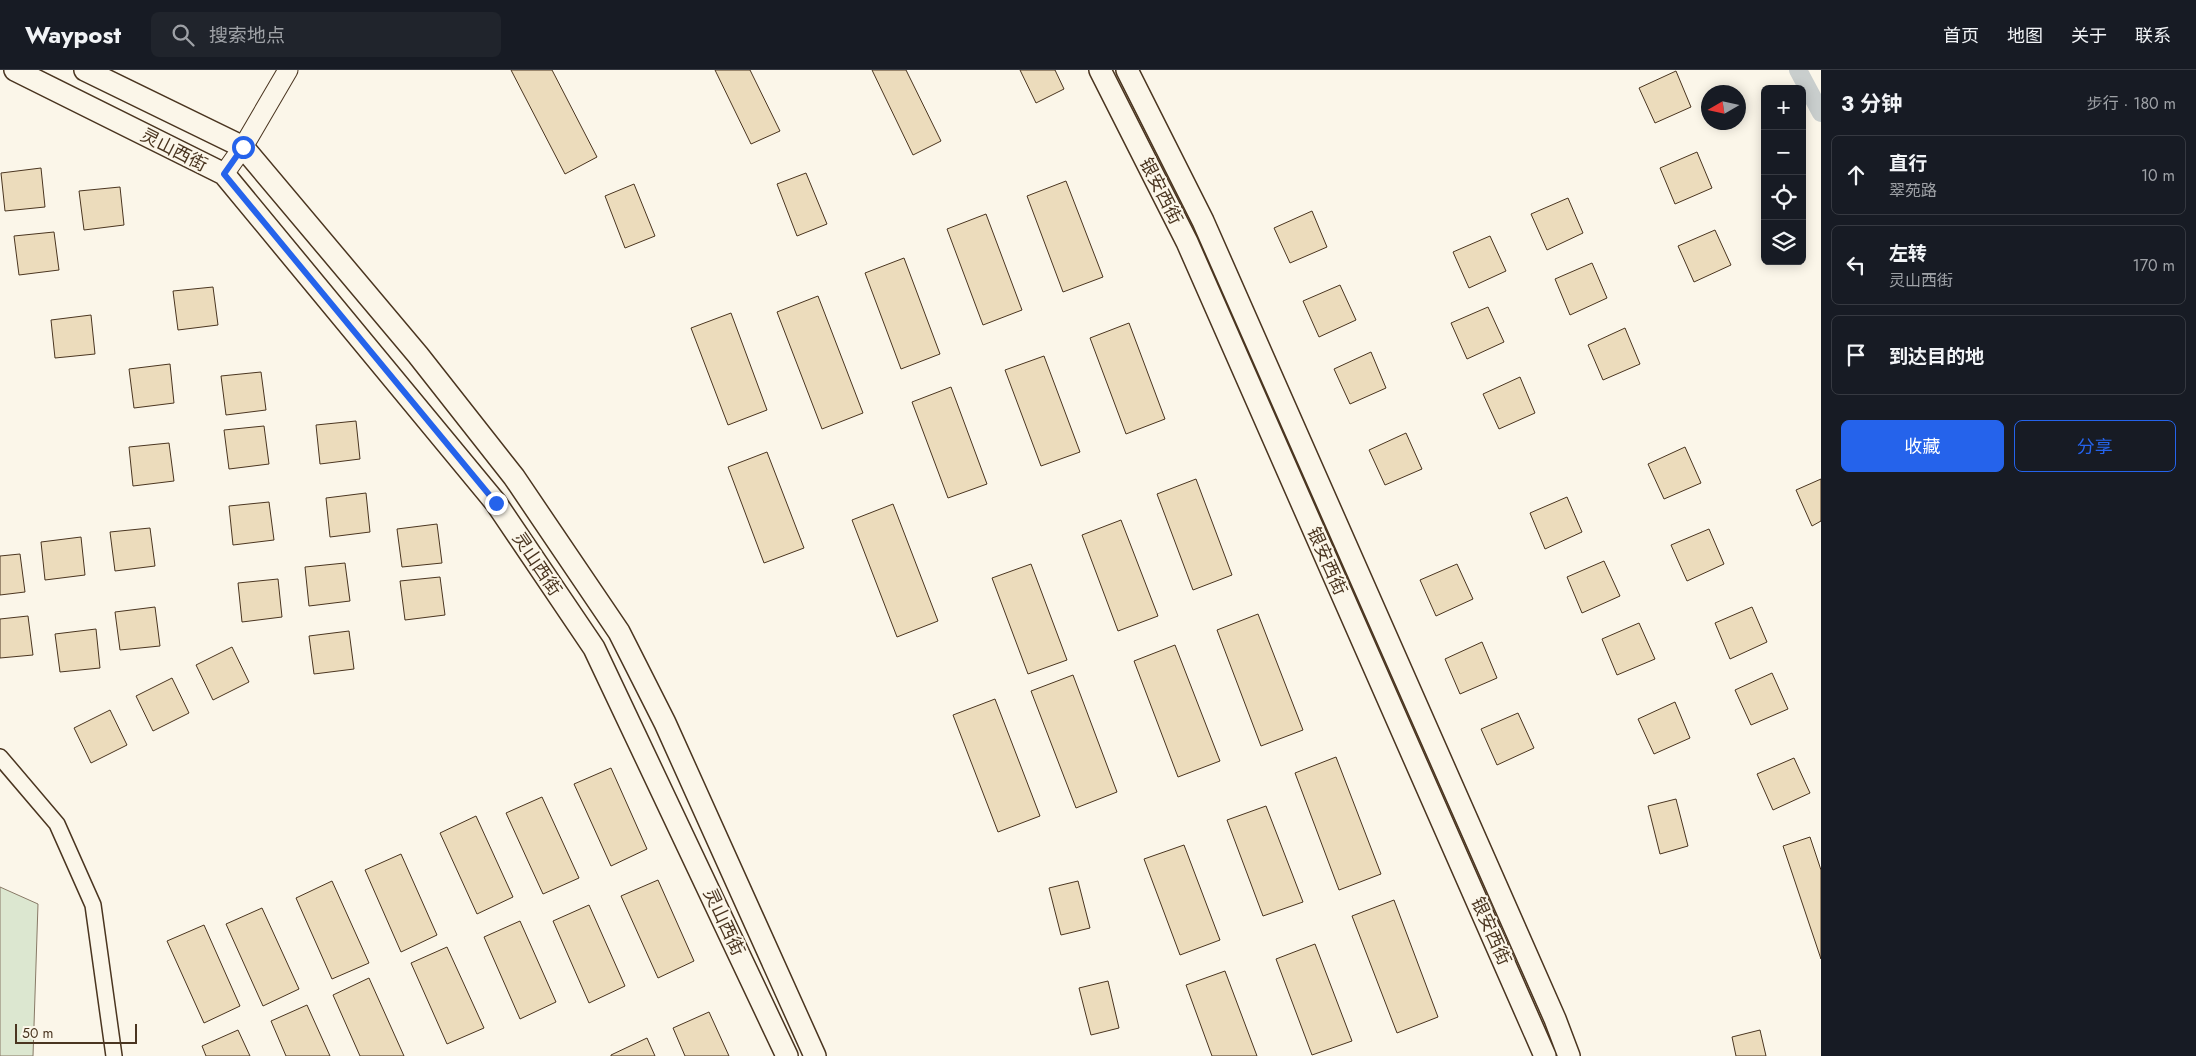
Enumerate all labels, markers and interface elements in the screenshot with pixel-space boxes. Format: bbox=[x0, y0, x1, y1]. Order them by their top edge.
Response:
search box bbox=[151, 12, 501, 57]
text: Waypost bbox=[25, 17, 121, 52]
icon: search bbox=[169, 21, 197, 49]
text: 搜索地点 bbox=[209, 22, 285, 49]
text: 首页 bbox=[1943, 23, 1979, 49]
text: 地图 bbox=[2007, 23, 2043, 49]
text: 关于 bbox=[2071, 23, 2107, 49]
text: 联系 bbox=[2135, 23, 2171, 49]
north arrow bbox=[1701, 85, 1746, 130]
map controls bbox=[1761, 85, 1806, 265]
button: + bbox=[1761, 85, 1806, 130]
text: 3 分钟 bbox=[1841, 89, 1902, 119]
text: 步行 · 180 m bbox=[2087, 92, 2176, 115]
street label: 灵山西街 bbox=[136, 122, 212, 178]
button: − bbox=[1761, 130, 1806, 175]
route start bbox=[232, 136, 255, 159]
text: 直行 bbox=[1889, 150, 1927, 177]
street label: 银安西街 bbox=[1133, 153, 1189, 229]
icon: ahead bbox=[1842, 161, 1870, 189]
text: 10 m bbox=[2141, 164, 2175, 187]
button: locate bbox=[1761, 175, 1806, 220]
text: 翠苑路 bbox=[1889, 179, 1937, 202]
button: layers bbox=[1761, 220, 1806, 265]
text: 左转 bbox=[1889, 240, 1927, 267]
icon: left bbox=[1842, 251, 1870, 279]
text: 170 m bbox=[2133, 254, 2175, 277]
text: 灵山西街 bbox=[1889, 269, 1953, 292]
icon: arrive bbox=[1842, 341, 1870, 369]
text: 到达目的地 bbox=[1889, 343, 1984, 370]
button: 收藏 bbox=[1841, 420, 2004, 472]
button: 分享 bbox=[2014, 420, 2176, 472]
route end bbox=[485, 492, 508, 515]
street label: 银安西街 bbox=[1300, 523, 1354, 599]
street label: 灵山西街 bbox=[506, 527, 568, 601]
street label: 灵山西街 bbox=[697, 884, 751, 960]
street label: 银安西街 bbox=[1464, 893, 1518, 969]
scale bar bbox=[15, 1021, 138, 1044]
text: 50 m bbox=[22, 1023, 53, 1043]

